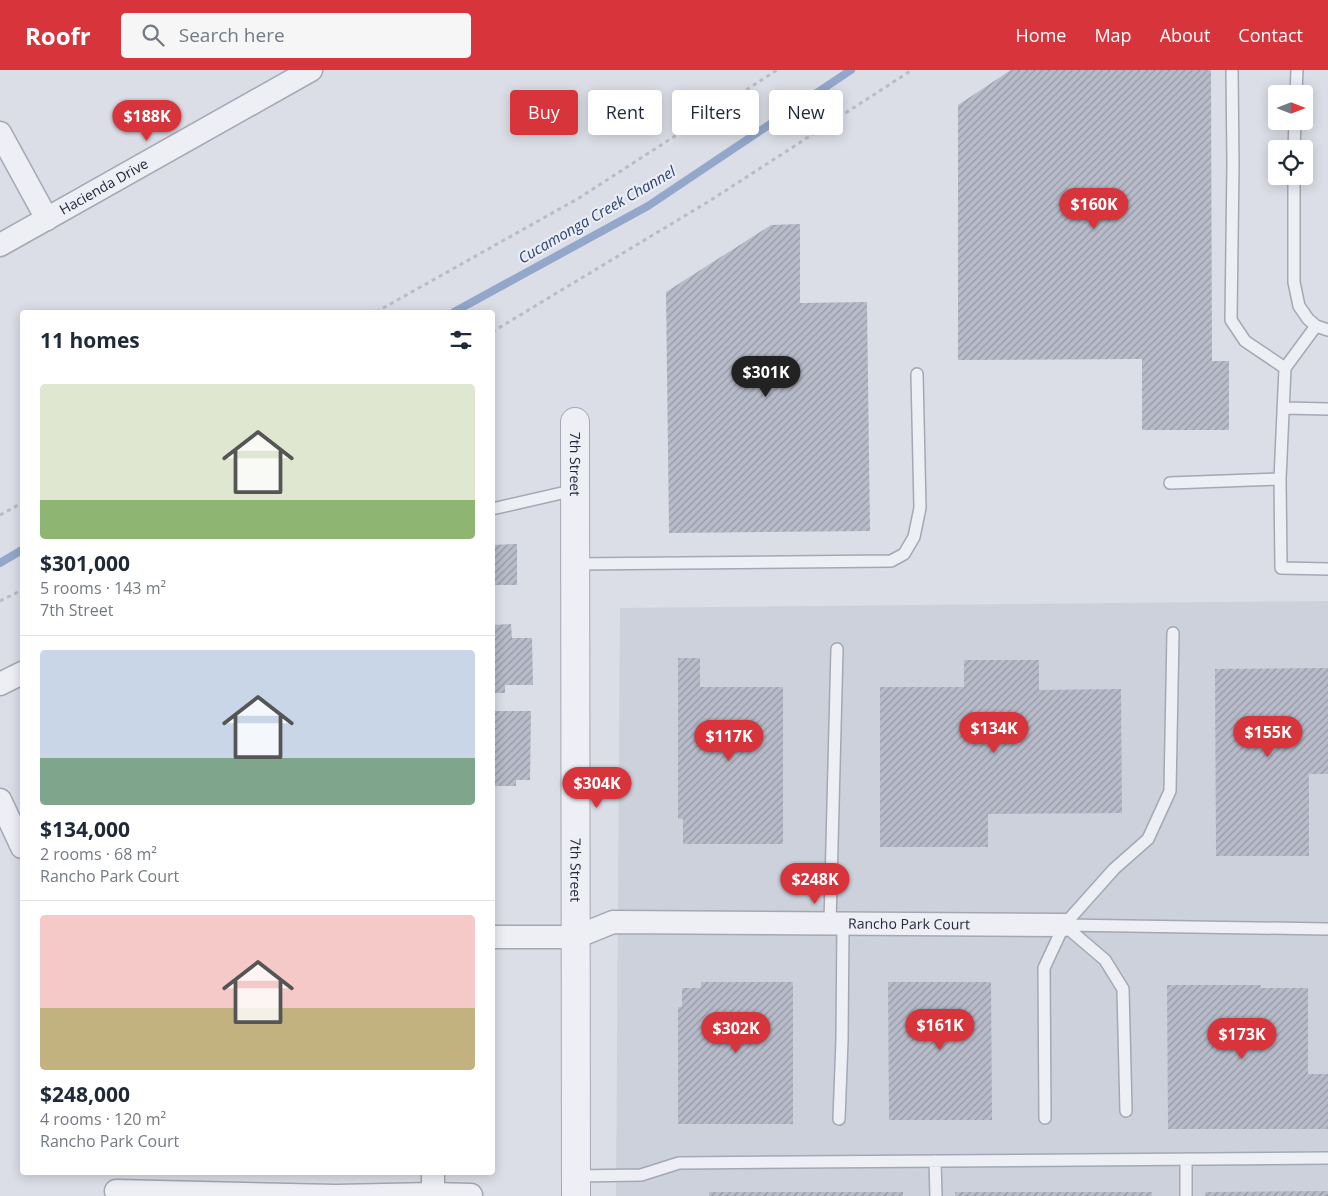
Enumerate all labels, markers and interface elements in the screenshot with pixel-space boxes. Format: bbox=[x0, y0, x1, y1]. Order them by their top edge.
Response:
search box bbox=[121, 13, 471, 58]
text: Roofr bbox=[25, 19, 91, 52]
icon: search bbox=[139, 21, 167, 49]
text: Search here bbox=[179, 22, 285, 48]
text: Home bbox=[1016, 23, 1066, 47]
text: Map bbox=[1094, 23, 1132, 47]
text: About bbox=[1160, 23, 1210, 47]
text: Contact bbox=[1238, 23, 1303, 47]
north arrow bbox=[1268, 85, 1312, 130]
map controls bbox=[1268, 85, 1313, 185]
chip: Buy bbox=[510, 90, 578, 135]
chip: Rent bbox=[588, 90, 662, 135]
chip: Filters bbox=[672, 90, 759, 135]
chip: New bbox=[769, 90, 843, 135]
pin: $188K bbox=[112, 100, 182, 142]
text: $188K bbox=[123, 105, 171, 127]
button: locate bbox=[1268, 140, 1313, 185]
street label: Hacienda Drive bbox=[56, 154, 151, 219]
water label: Cucamonga Creek Channel bbox=[514, 160, 680, 267]
pin: $160K bbox=[1059, 188, 1129, 230]
text: $160K bbox=[1070, 193, 1118, 215]
text: 11 homes bbox=[40, 326, 140, 354]
icon: filters bbox=[447, 326, 475, 354]
pin: $301K bbox=[731, 356, 801, 398]
text: $301K bbox=[742, 361, 790, 383]
icon: home bbox=[213, 417, 303, 507]
street label: 7th Street bbox=[566, 432, 585, 496]
text: $301,000 bbox=[40, 549, 130, 577]
text: 5 rooms · 143 m² bbox=[40, 577, 166, 599]
text: 7th Street bbox=[40, 599, 114, 621]
icon: home bbox=[213, 682, 303, 772]
pin: $134K bbox=[959, 712, 1029, 754]
pin: $155K bbox=[1233, 716, 1303, 758]
text: $134K bbox=[970, 717, 1018, 739]
pin: $117K bbox=[694, 720, 764, 762]
text: $155K bbox=[1244, 721, 1292, 743]
text: $117K bbox=[705, 725, 753, 747]
pin: $304K bbox=[562, 766, 632, 809]
text: $304K bbox=[573, 772, 621, 794]
text: $134,000 bbox=[40, 815, 130, 843]
street label: 7th Street bbox=[567, 838, 586, 902]
text: 2 rooms · 68 m² bbox=[40, 843, 157, 865]
pin: $248K bbox=[780, 862, 850, 905]
text: Rancho Park Court bbox=[40, 865, 179, 887]
text: $248K bbox=[791, 868, 839, 890]
street label: Rancho Park Court bbox=[848, 914, 970, 933]
icon: home bbox=[213, 947, 303, 1037]
pin: $161K bbox=[905, 1008, 975, 1051]
pin: $302K bbox=[701, 1012, 771, 1054]
text: $161K bbox=[916, 1014, 964, 1036]
text: $302K bbox=[712, 1017, 760, 1039]
pin: $173K bbox=[1207, 1018, 1277, 1060]
text: $173K bbox=[1218, 1023, 1266, 1045]
text: $248,000 bbox=[40, 1080, 130, 1108]
text: 4 rooms · 120 m² bbox=[40, 1108, 166, 1130]
text: Rancho Park Court bbox=[40, 1130, 179, 1152]

